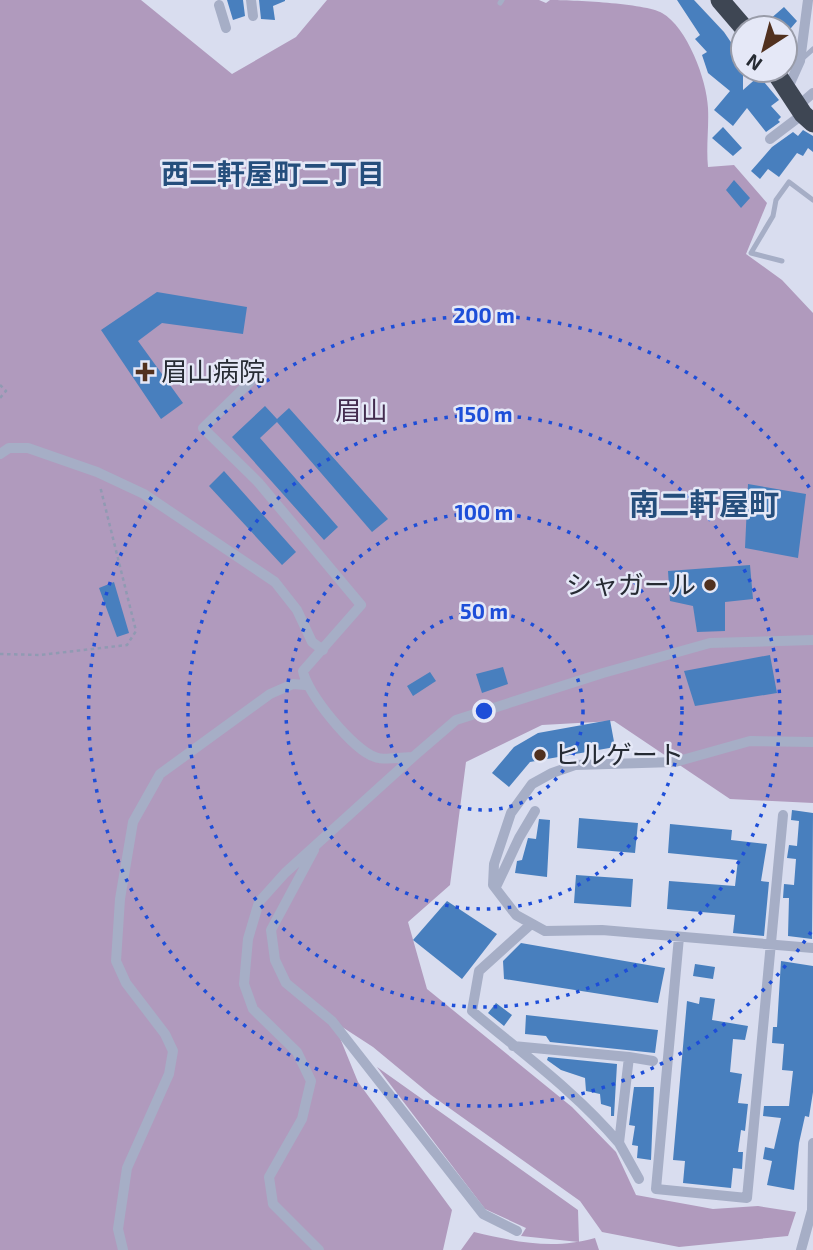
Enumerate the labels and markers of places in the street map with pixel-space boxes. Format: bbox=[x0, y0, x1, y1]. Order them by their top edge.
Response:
place label: 眉山病院 bbox=[161, 355, 265, 386]
marker: 眉山病院 bbox=[135, 362, 155, 382]
place label: シャガール bbox=[566, 568, 696, 599]
marker: シャガール bbox=[702, 577, 718, 593]
centre of rings bbox=[472, 699, 496, 723]
place label: ヒルゲート bbox=[554, 738, 684, 769]
marker: ヒルゲート bbox=[532, 747, 548, 763]

